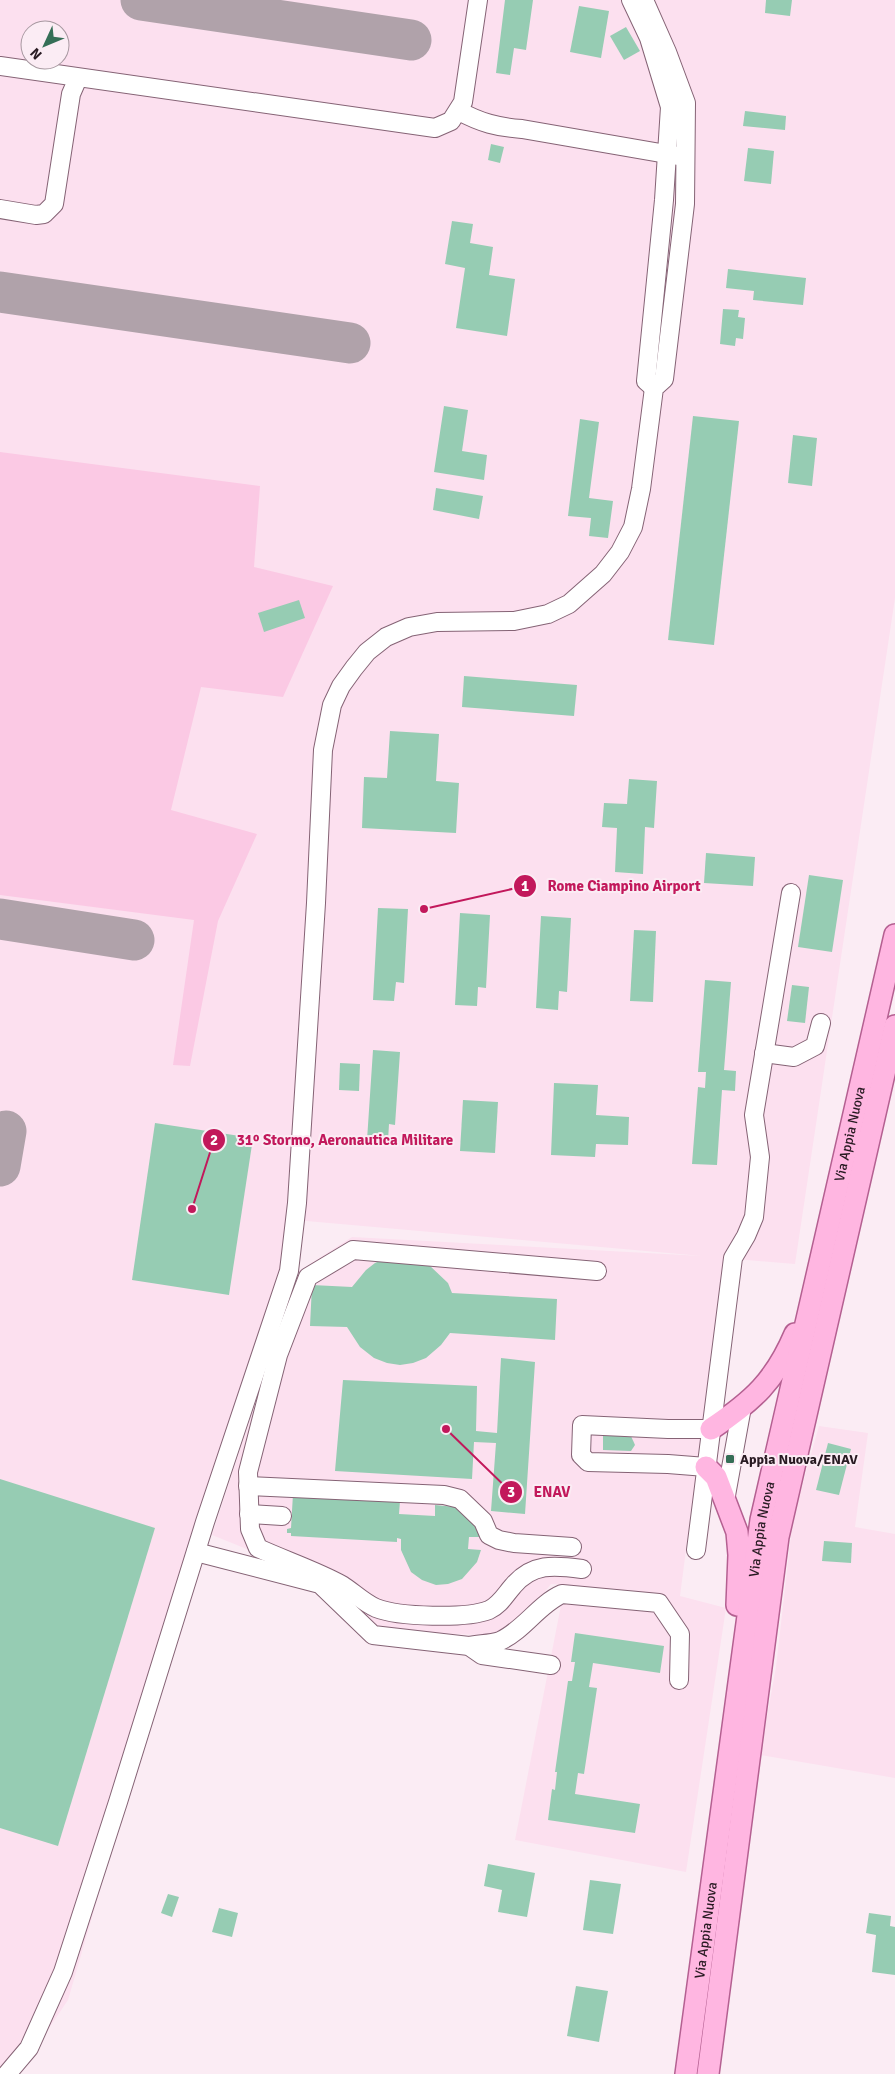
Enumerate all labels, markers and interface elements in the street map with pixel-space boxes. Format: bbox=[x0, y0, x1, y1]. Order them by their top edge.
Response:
north arrow bbox=[20, 20, 70, 70]
text: N bbox=[27, 44, 46, 63]
callout: Rome Ciampino Airport bbox=[513, 871, 711, 901]
text: 1 bbox=[521, 877, 529, 895]
text: Rome Ciampino Airport bbox=[547, 877, 701, 895]
street label: Via Appia Nuova bbox=[831, 1085, 869, 1183]
callout: 31º Stormo, Aeronautica Militare bbox=[202, 1125, 463, 1155]
text: 2 bbox=[210, 1131, 218, 1149]
text: 31º Stormo, Aeronautica Militare bbox=[237, 1131, 453, 1149]
place label: Appia Nuova/ENAV bbox=[740, 1451, 858, 1468]
marker: Appia Nuova/ENAV bbox=[724, 1453, 736, 1465]
callout: ENAV bbox=[499, 1477, 581, 1507]
street label: Via Appia Nuova bbox=[745, 1480, 779, 1578]
text: 3 bbox=[507, 1483, 515, 1501]
text: ENAV bbox=[534, 1483, 570, 1501]
street label: Via Appia Nuova bbox=[691, 1881, 721, 1980]

